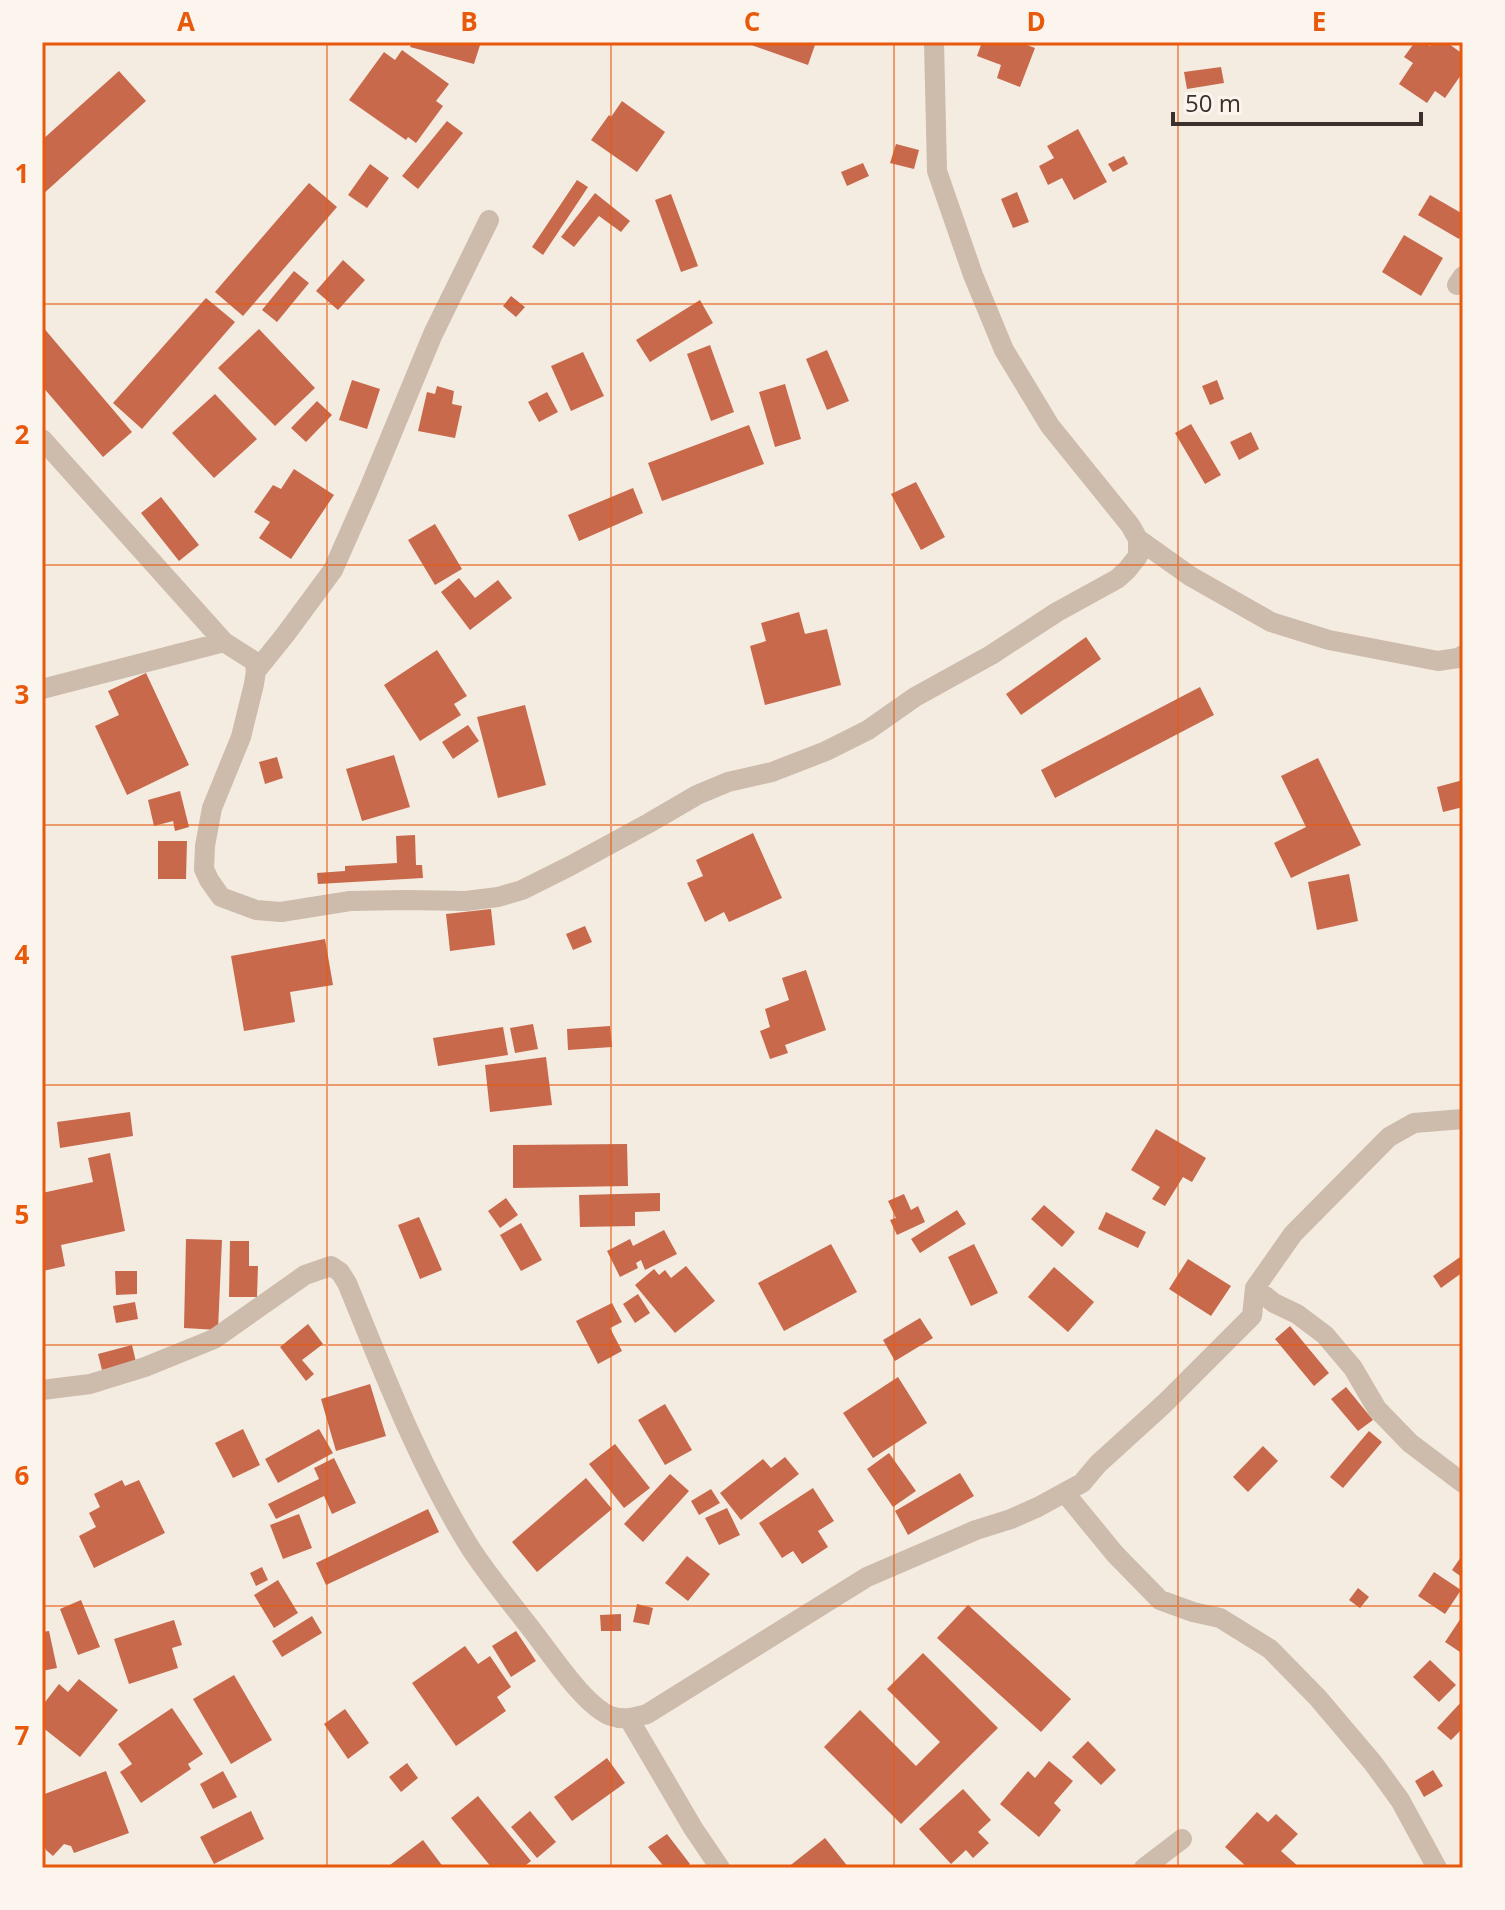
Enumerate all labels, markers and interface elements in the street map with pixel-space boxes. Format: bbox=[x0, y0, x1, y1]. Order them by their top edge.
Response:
text: A bbox=[177, 3, 195, 39]
text: B bbox=[460, 3, 478, 39]
text: C bbox=[744, 3, 760, 39]
text: D bbox=[1026, 3, 1046, 39]
text: E bbox=[1312, 3, 1326, 39]
scale bar bbox=[1173, 76, 1421, 126]
text: 50 m bbox=[1185, 86, 1241, 119]
text: 1 bbox=[15, 155, 29, 191]
text: 2 bbox=[15, 416, 30, 452]
text: 3 bbox=[15, 676, 29, 712]
text: 4 bbox=[15, 936, 30, 972]
text: 5 bbox=[15, 1196, 29, 1232]
text: 6 bbox=[15, 1457, 30, 1493]
text: 7 bbox=[15, 1717, 30, 1753]

